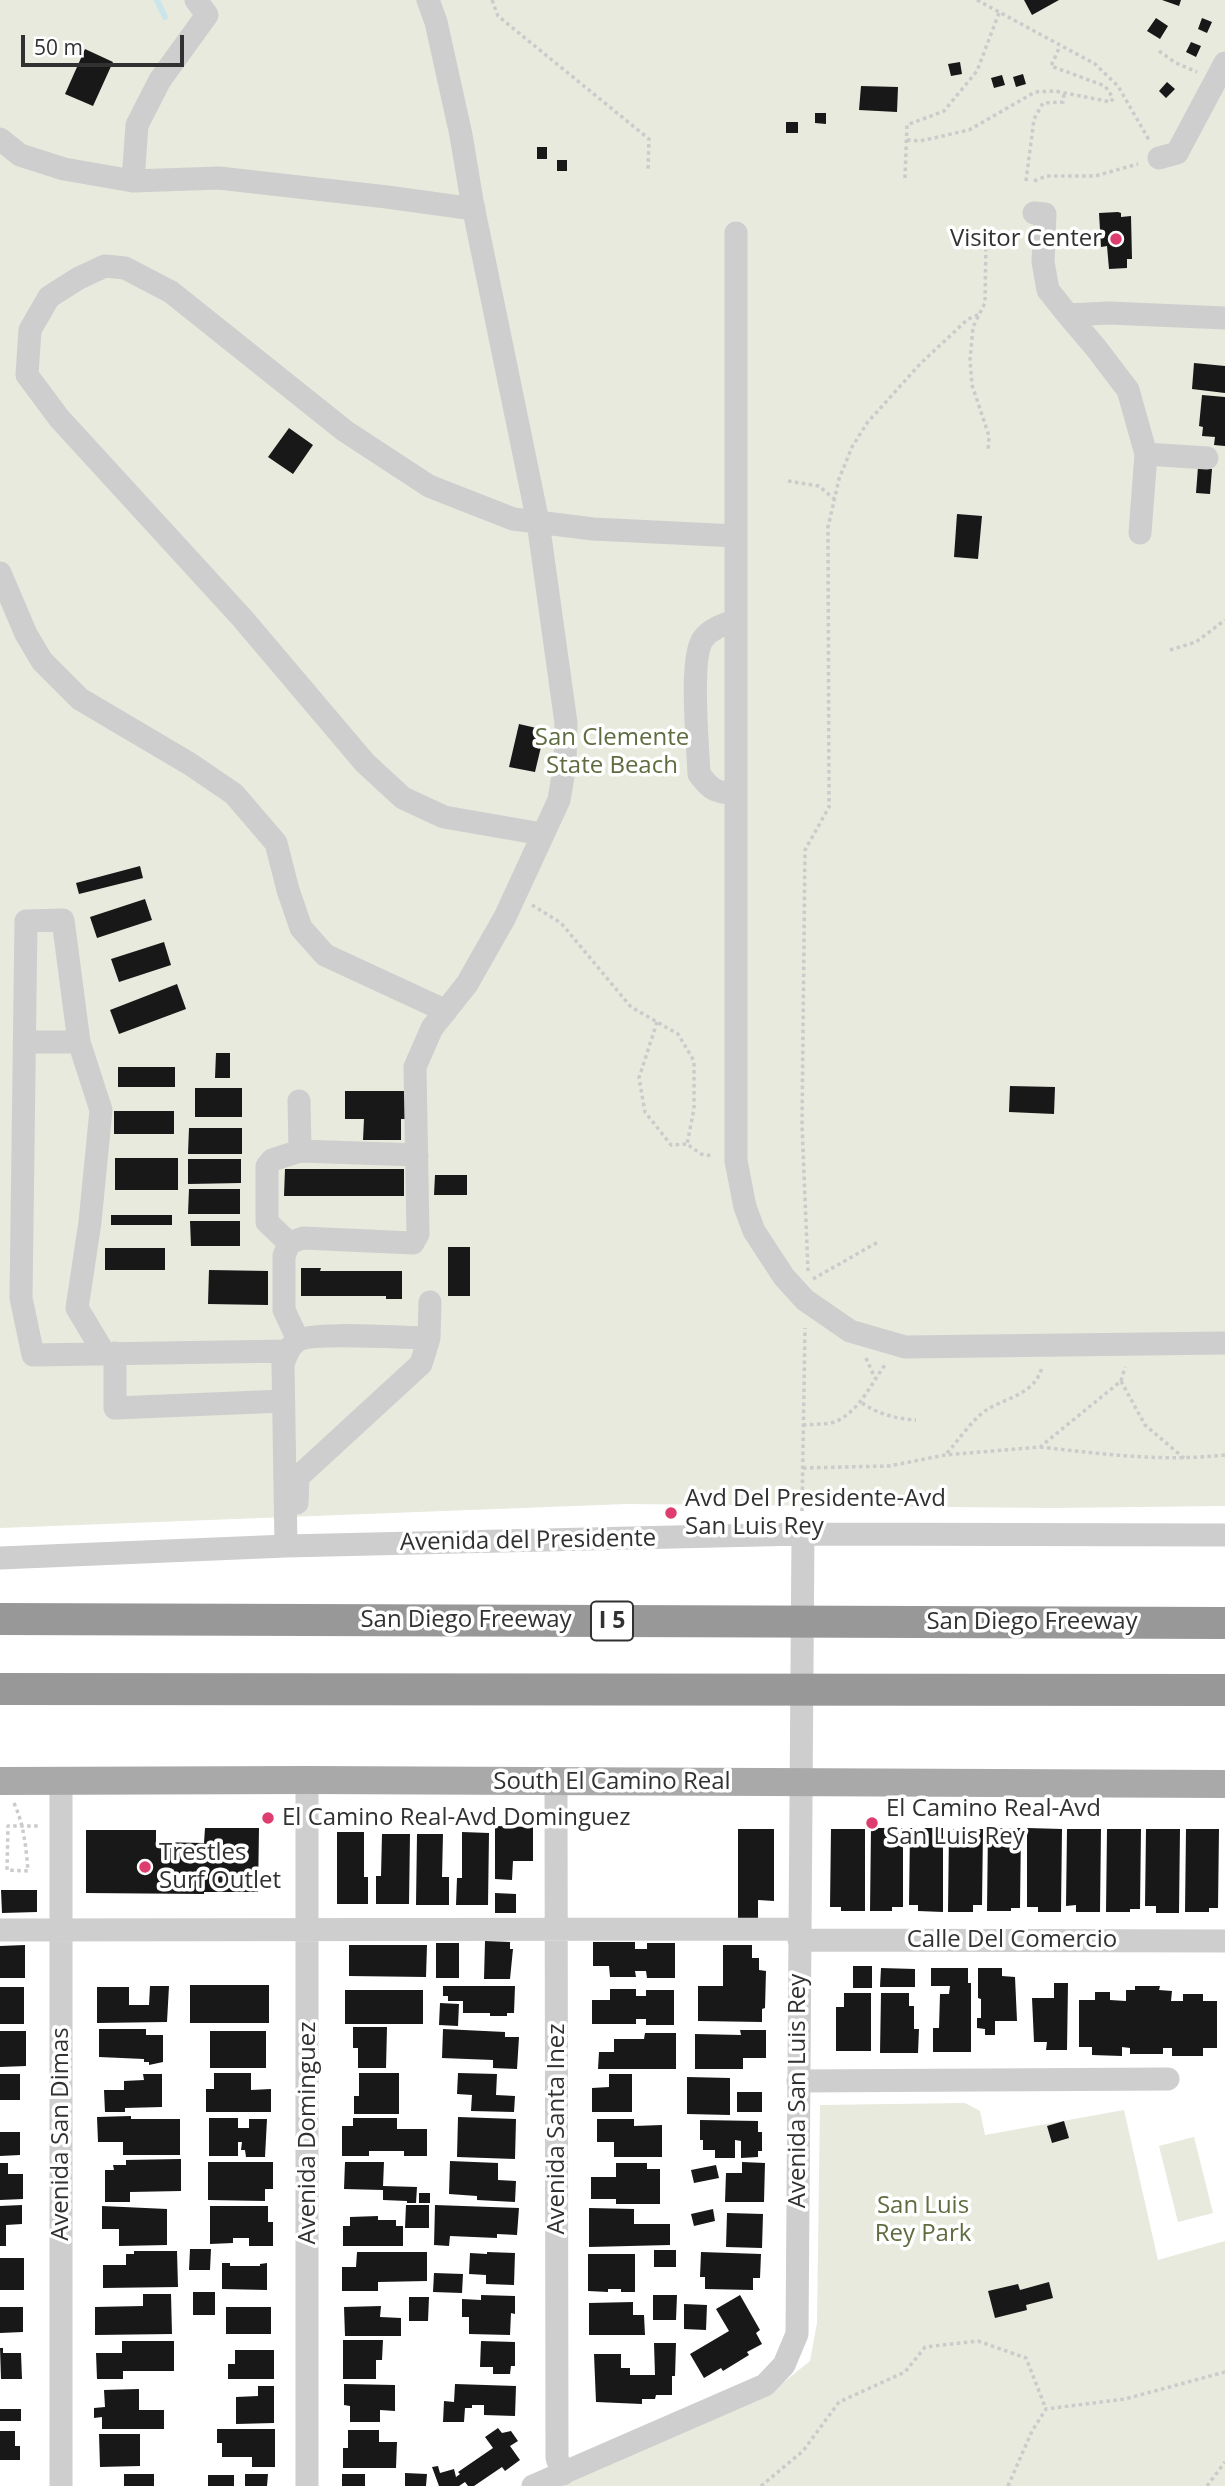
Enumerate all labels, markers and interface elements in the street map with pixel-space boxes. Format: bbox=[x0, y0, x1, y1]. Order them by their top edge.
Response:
scale bar bbox=[24, 21, 187, 65]
text: 50 m bbox=[34, 33, 83, 61]
place label: Visitor Center bbox=[950, 225, 1102, 253]
marker: Visitor Center bbox=[1108, 231, 1124, 247]
park label: San Clemente State Beach bbox=[535, 724, 689, 780]
place label: Avd Del Presidente-Avd San Luis Rey bbox=[685, 1485, 946, 1541]
marker: Avd Del Presidente-Avd San Luis Rey bbox=[663, 1505, 679, 1521]
street label: Avenida del Presidente bbox=[400, 1524, 656, 1558]
road number: I 5 bbox=[591, 1602, 633, 1640]
street label: San Diego Freeway bbox=[360, 1606, 572, 1634]
street label: San Diego Freeway bbox=[926, 1608, 1138, 1636]
street label: South El Camino Real bbox=[493, 1768, 731, 1796]
place label: El Camino Real-Avd San Luis Rey bbox=[886, 1795, 1101, 1851]
place label: El Camino Real-Avd Dominguez bbox=[282, 1804, 631, 1832]
marker: El Camino Real-Avd Dominguez bbox=[260, 1810, 276, 1826]
marker: El Camino Real-Avd San Luis Rey bbox=[864, 1815, 880, 1831]
place label: Trestles Surf Outlet bbox=[159, 1839, 281, 1895]
marker: Trestles Surf Outlet bbox=[137, 1859, 153, 1875]
street label: Calle Del Comercio bbox=[907, 1926, 1117, 1954]
street label: Avenida San Luis Rey bbox=[784, 1974, 812, 2208]
street label: Avenida Dominguez bbox=[294, 2022, 322, 2244]
street label: Avenida Santa Inez bbox=[543, 2023, 571, 2235]
street label: Avenida San Dimas bbox=[47, 2027, 75, 2241]
park label: San Luis Rey Park bbox=[875, 2192, 971, 2248]

